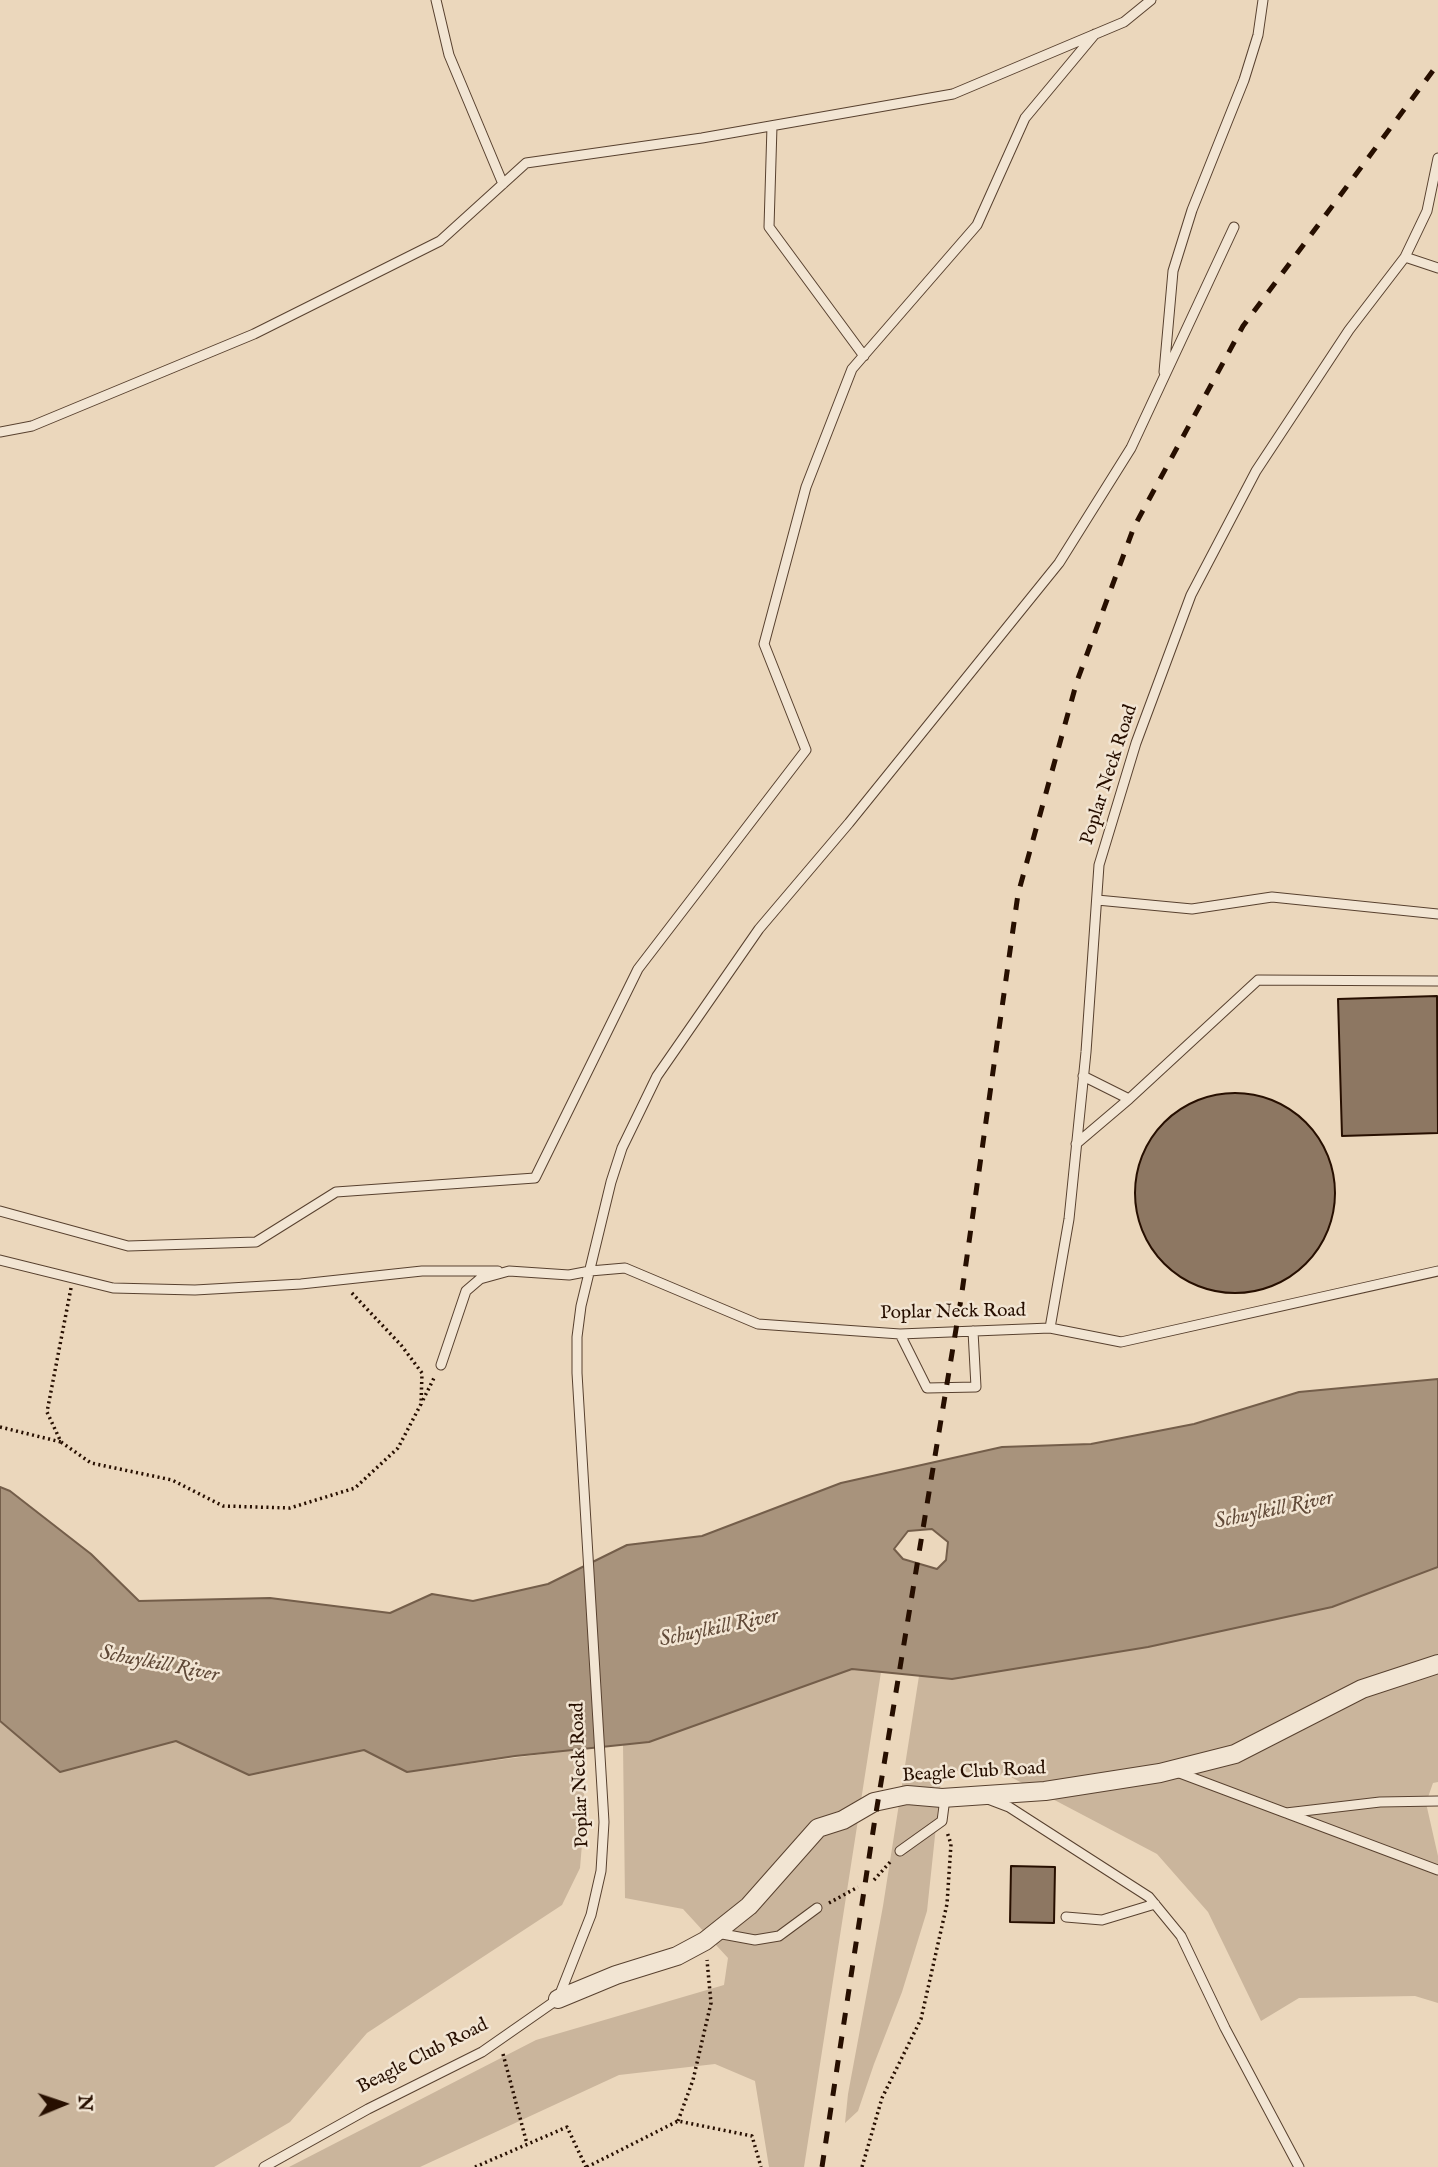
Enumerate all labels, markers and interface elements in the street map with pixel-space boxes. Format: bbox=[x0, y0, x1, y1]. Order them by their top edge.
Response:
street label: Poplar Neck Road bbox=[1077, 702, 1143, 848]
street label: Poplar Neck Road bbox=[880, 1300, 1026, 1326]
water label: Schuylkill River bbox=[1212, 1486, 1336, 1536]
water label: Schuylkill River bbox=[657, 1604, 781, 1654]
water label: Schuylkill River bbox=[97, 1641, 221, 1689]
street label: Poplar Neck Road bbox=[567, 1702, 595, 1848]
street label: Beagle Club Road bbox=[902, 1758, 1046, 1788]
street label: Beagle Club Road bbox=[354, 2014, 492, 2100]
north arrow bbox=[28, 2069, 98, 2139]
text: N bbox=[72, 2095, 96, 2112]

